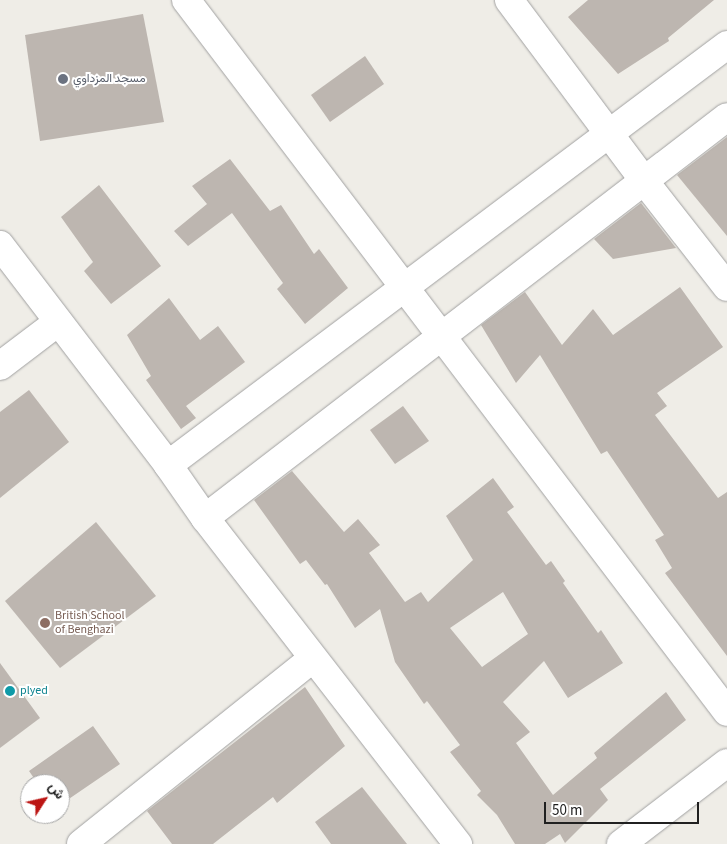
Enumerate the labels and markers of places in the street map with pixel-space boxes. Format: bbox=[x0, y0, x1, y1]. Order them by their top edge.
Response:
place label: مسجد المزداوي bbox=[73, 72, 146, 86]
marker: مسجد المزداوي bbox=[57, 73, 69, 85]
place label: British School of Benghazi bbox=[55, 609, 125, 637]
marker: British School of Benghazi bbox=[39, 617, 51, 629]
place label: plyed bbox=[20, 684, 48, 698]
marker: plyed bbox=[4, 685, 16, 697]

